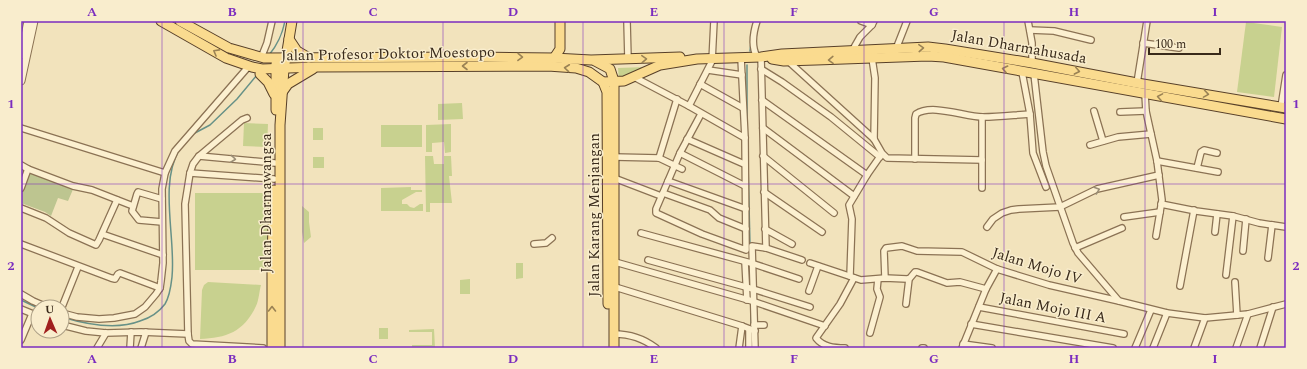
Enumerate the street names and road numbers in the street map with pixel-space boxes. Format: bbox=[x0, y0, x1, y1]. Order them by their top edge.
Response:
street label: Jalan Dharmahusada bbox=[949, 24, 1089, 70]
street label: Jalan Profesor Doktor Moestopo bbox=[281, 41, 495, 67]
street label: Jalan Dharmawangsa bbox=[255, 132, 278, 273]
street label: Jalan Karang Menjangan bbox=[583, 133, 606, 297]
street label: Jalan Mojo IV bbox=[989, 241, 1085, 291]
street label: Jalan Mojo III A bbox=[998, 286, 1108, 330]

